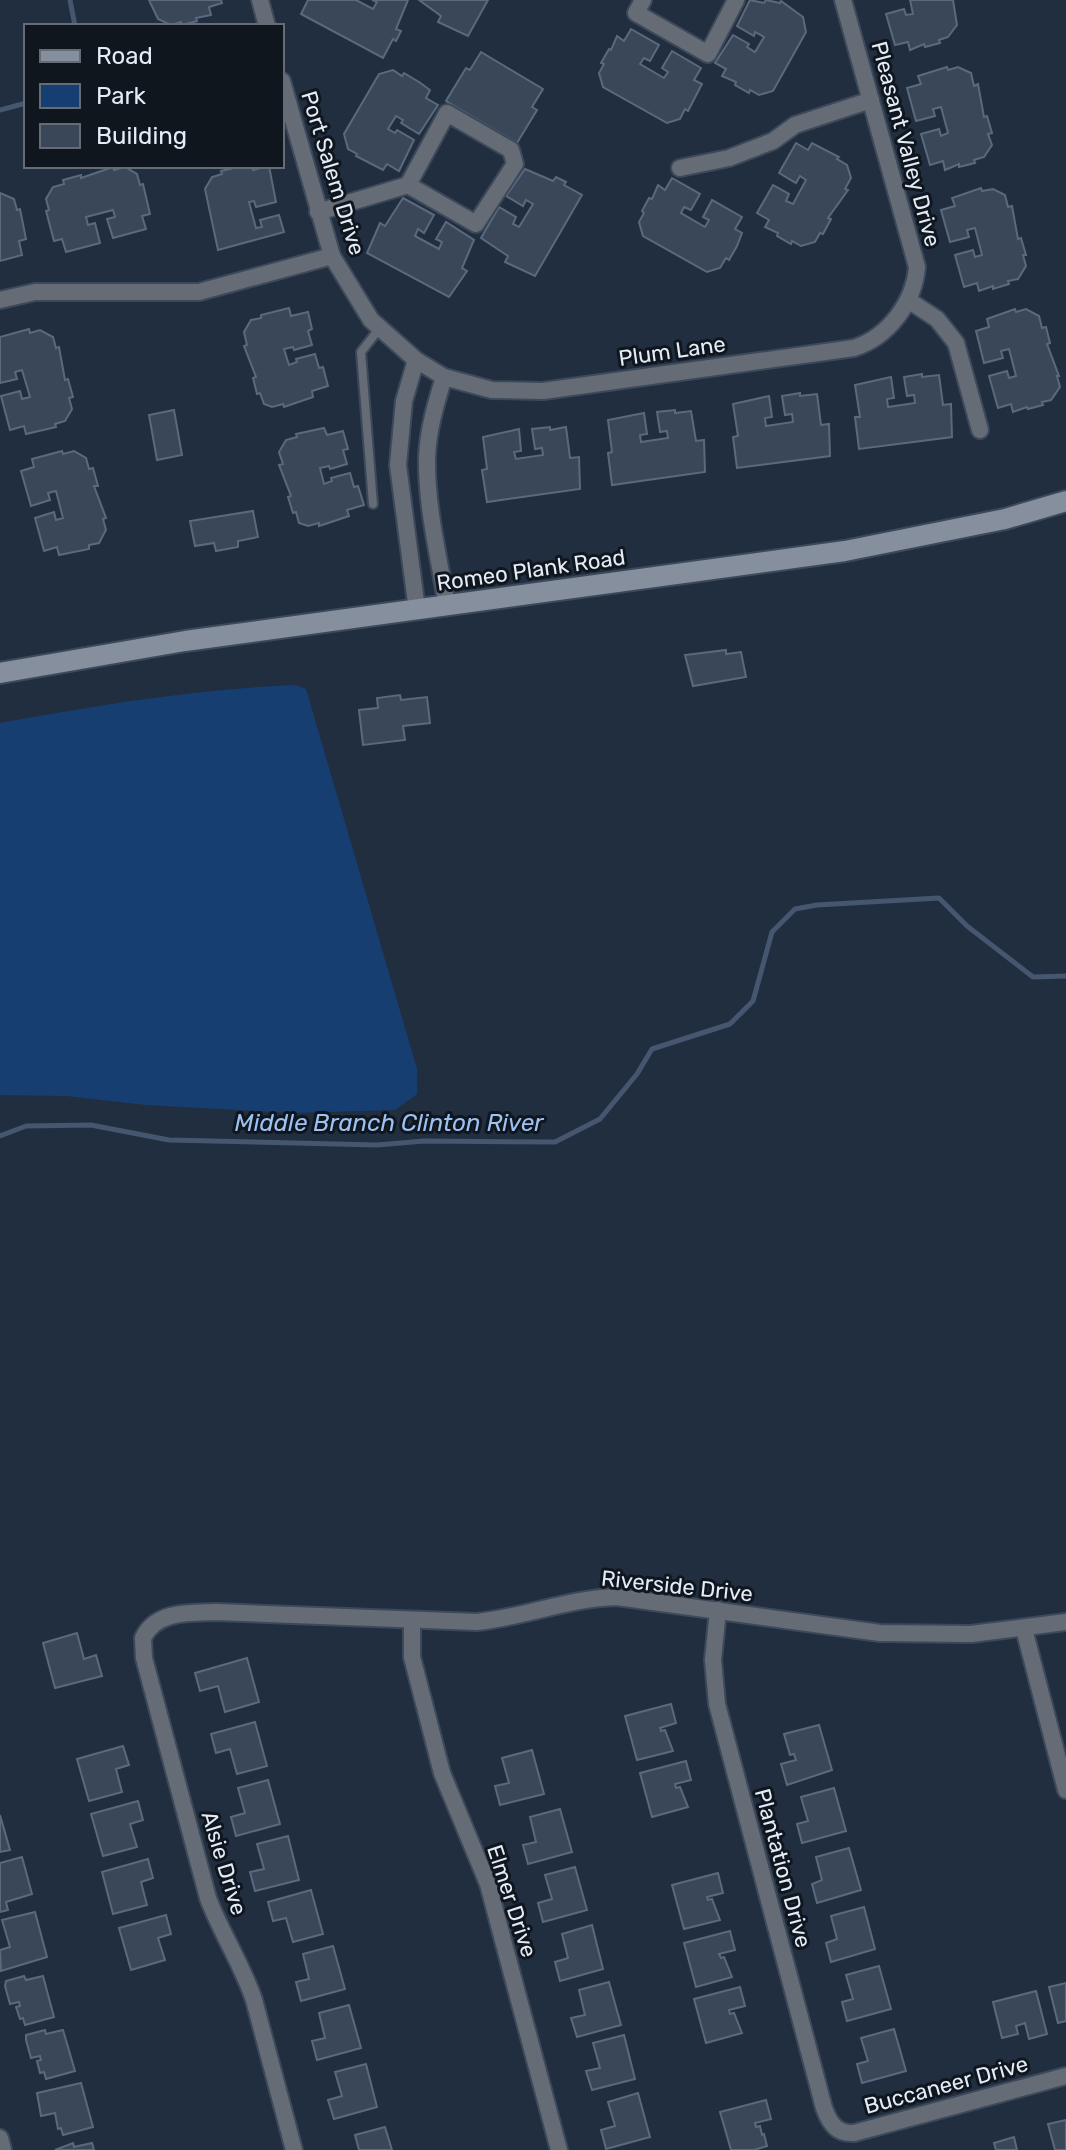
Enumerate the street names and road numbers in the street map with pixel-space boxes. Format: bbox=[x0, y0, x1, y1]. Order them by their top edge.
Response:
street label: Pleasant Valley Drive bbox=[866, 38, 946, 250]
street label: Port Salem Drive bbox=[295, 88, 371, 258]
street label: Plum Lane bbox=[617, 330, 727, 372]
street label: Romeo Plank Road bbox=[435, 543, 627, 597]
street label: Riverside Drive bbox=[600, 1565, 754, 1607]
street label: Plantation Drive bbox=[749, 1785, 817, 1951]
street label: Alsie Drive bbox=[195, 1808, 253, 1918]
street label: Elmer Drive bbox=[481, 1841, 543, 1961]
street label: Buccaneer Drive bbox=[861, 2050, 1031, 2120]

